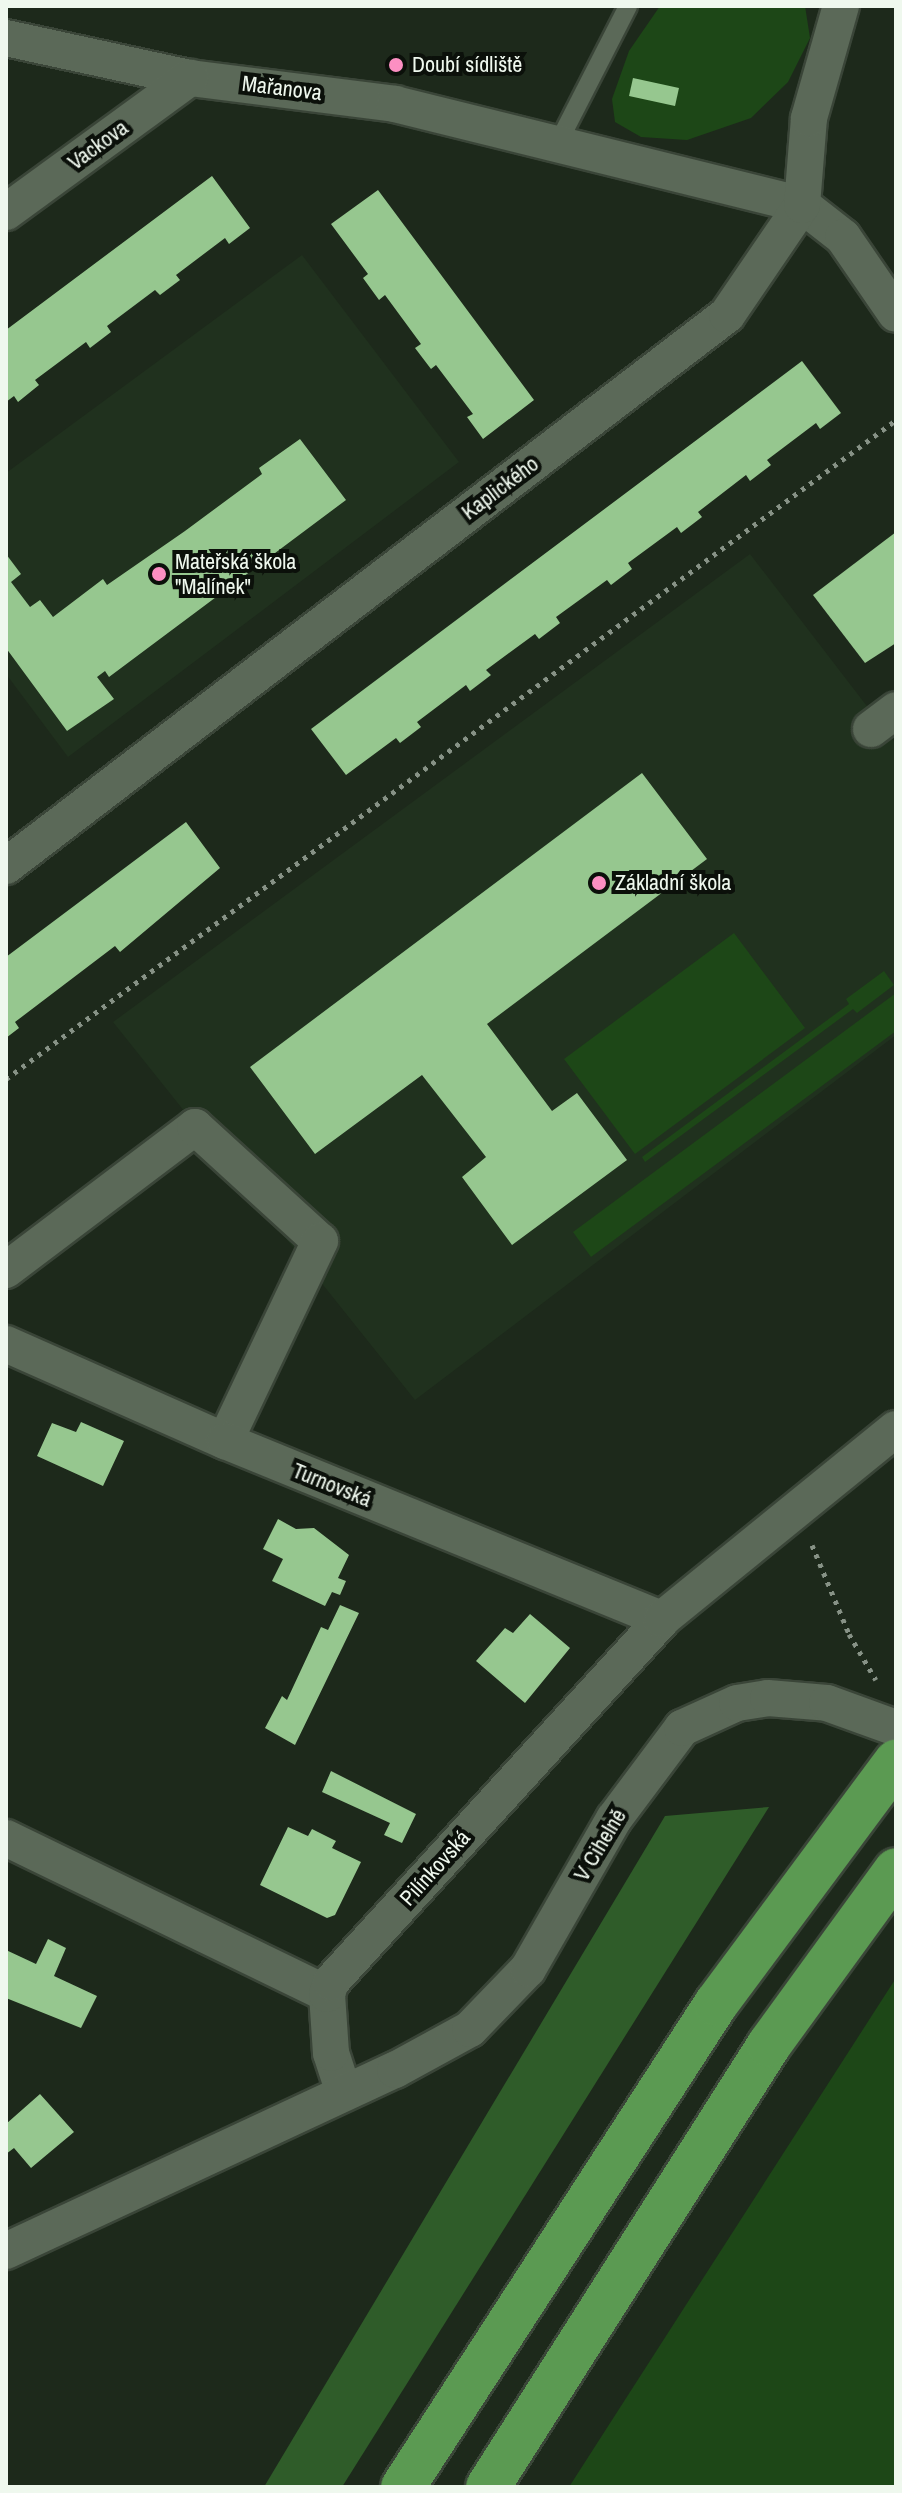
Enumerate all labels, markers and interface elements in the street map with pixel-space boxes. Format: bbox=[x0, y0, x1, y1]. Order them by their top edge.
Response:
place label: Doubí sídliště bbox=[412, 52, 522, 78]
marker: Doubí sídliště bbox=[387, 56, 405, 74]
street label: Mařanova bbox=[241, 70, 323, 106]
street label: Vackova bbox=[63, 114, 133, 176]
street label: Kaplického bbox=[456, 451, 544, 525]
place label: Mateřská škola "Malínek" bbox=[175, 548, 296, 600]
marker: Mateřská škola "Malínek" bbox=[150, 565, 168, 583]
place label: Základní škola bbox=[615, 870, 731, 896]
marker: Základní škola bbox=[590, 874, 608, 892]
street label: Turnovská bbox=[289, 1457, 375, 1513]
street label: V Cihelně bbox=[568, 1804, 632, 1886]
street label: Pilínkovská bbox=[394, 1825, 476, 1911]

